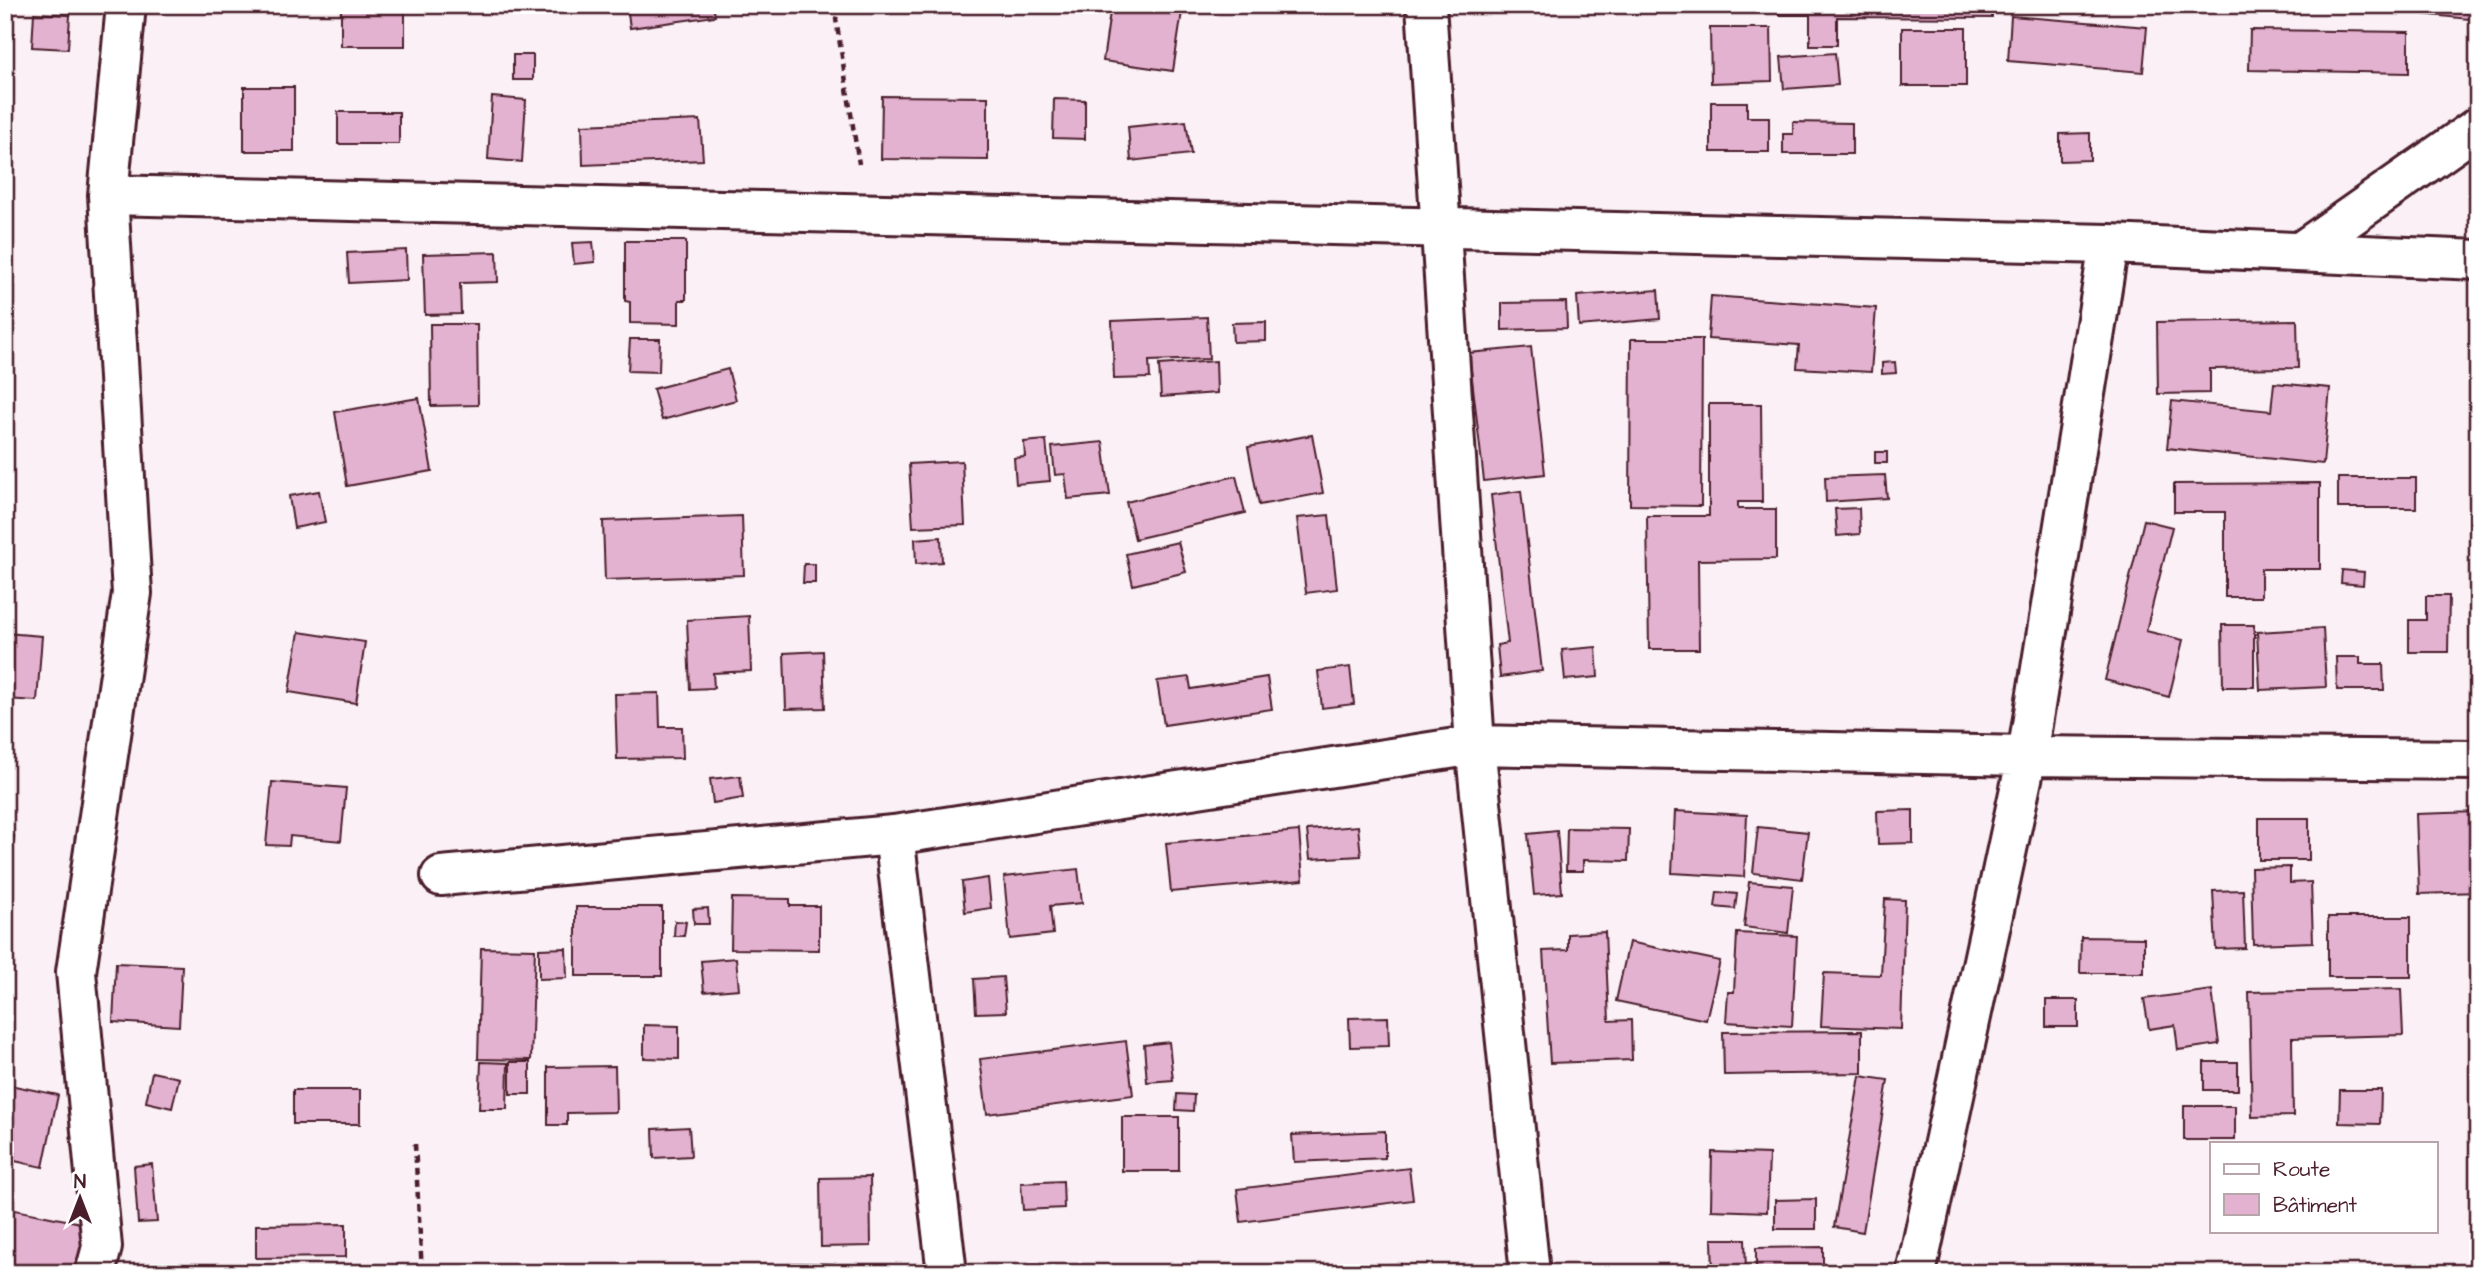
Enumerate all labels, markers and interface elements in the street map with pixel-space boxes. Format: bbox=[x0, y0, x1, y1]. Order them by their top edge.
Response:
legend bbox=[2210, 1142, 2438, 1232]
text: Route bbox=[2273, 1155, 2330, 1184]
north arrow bbox=[46, 1162, 116, 1232]
text: N bbox=[74, 1169, 86, 1196]
text: Bâtiment bbox=[2273, 1191, 2357, 1220]

